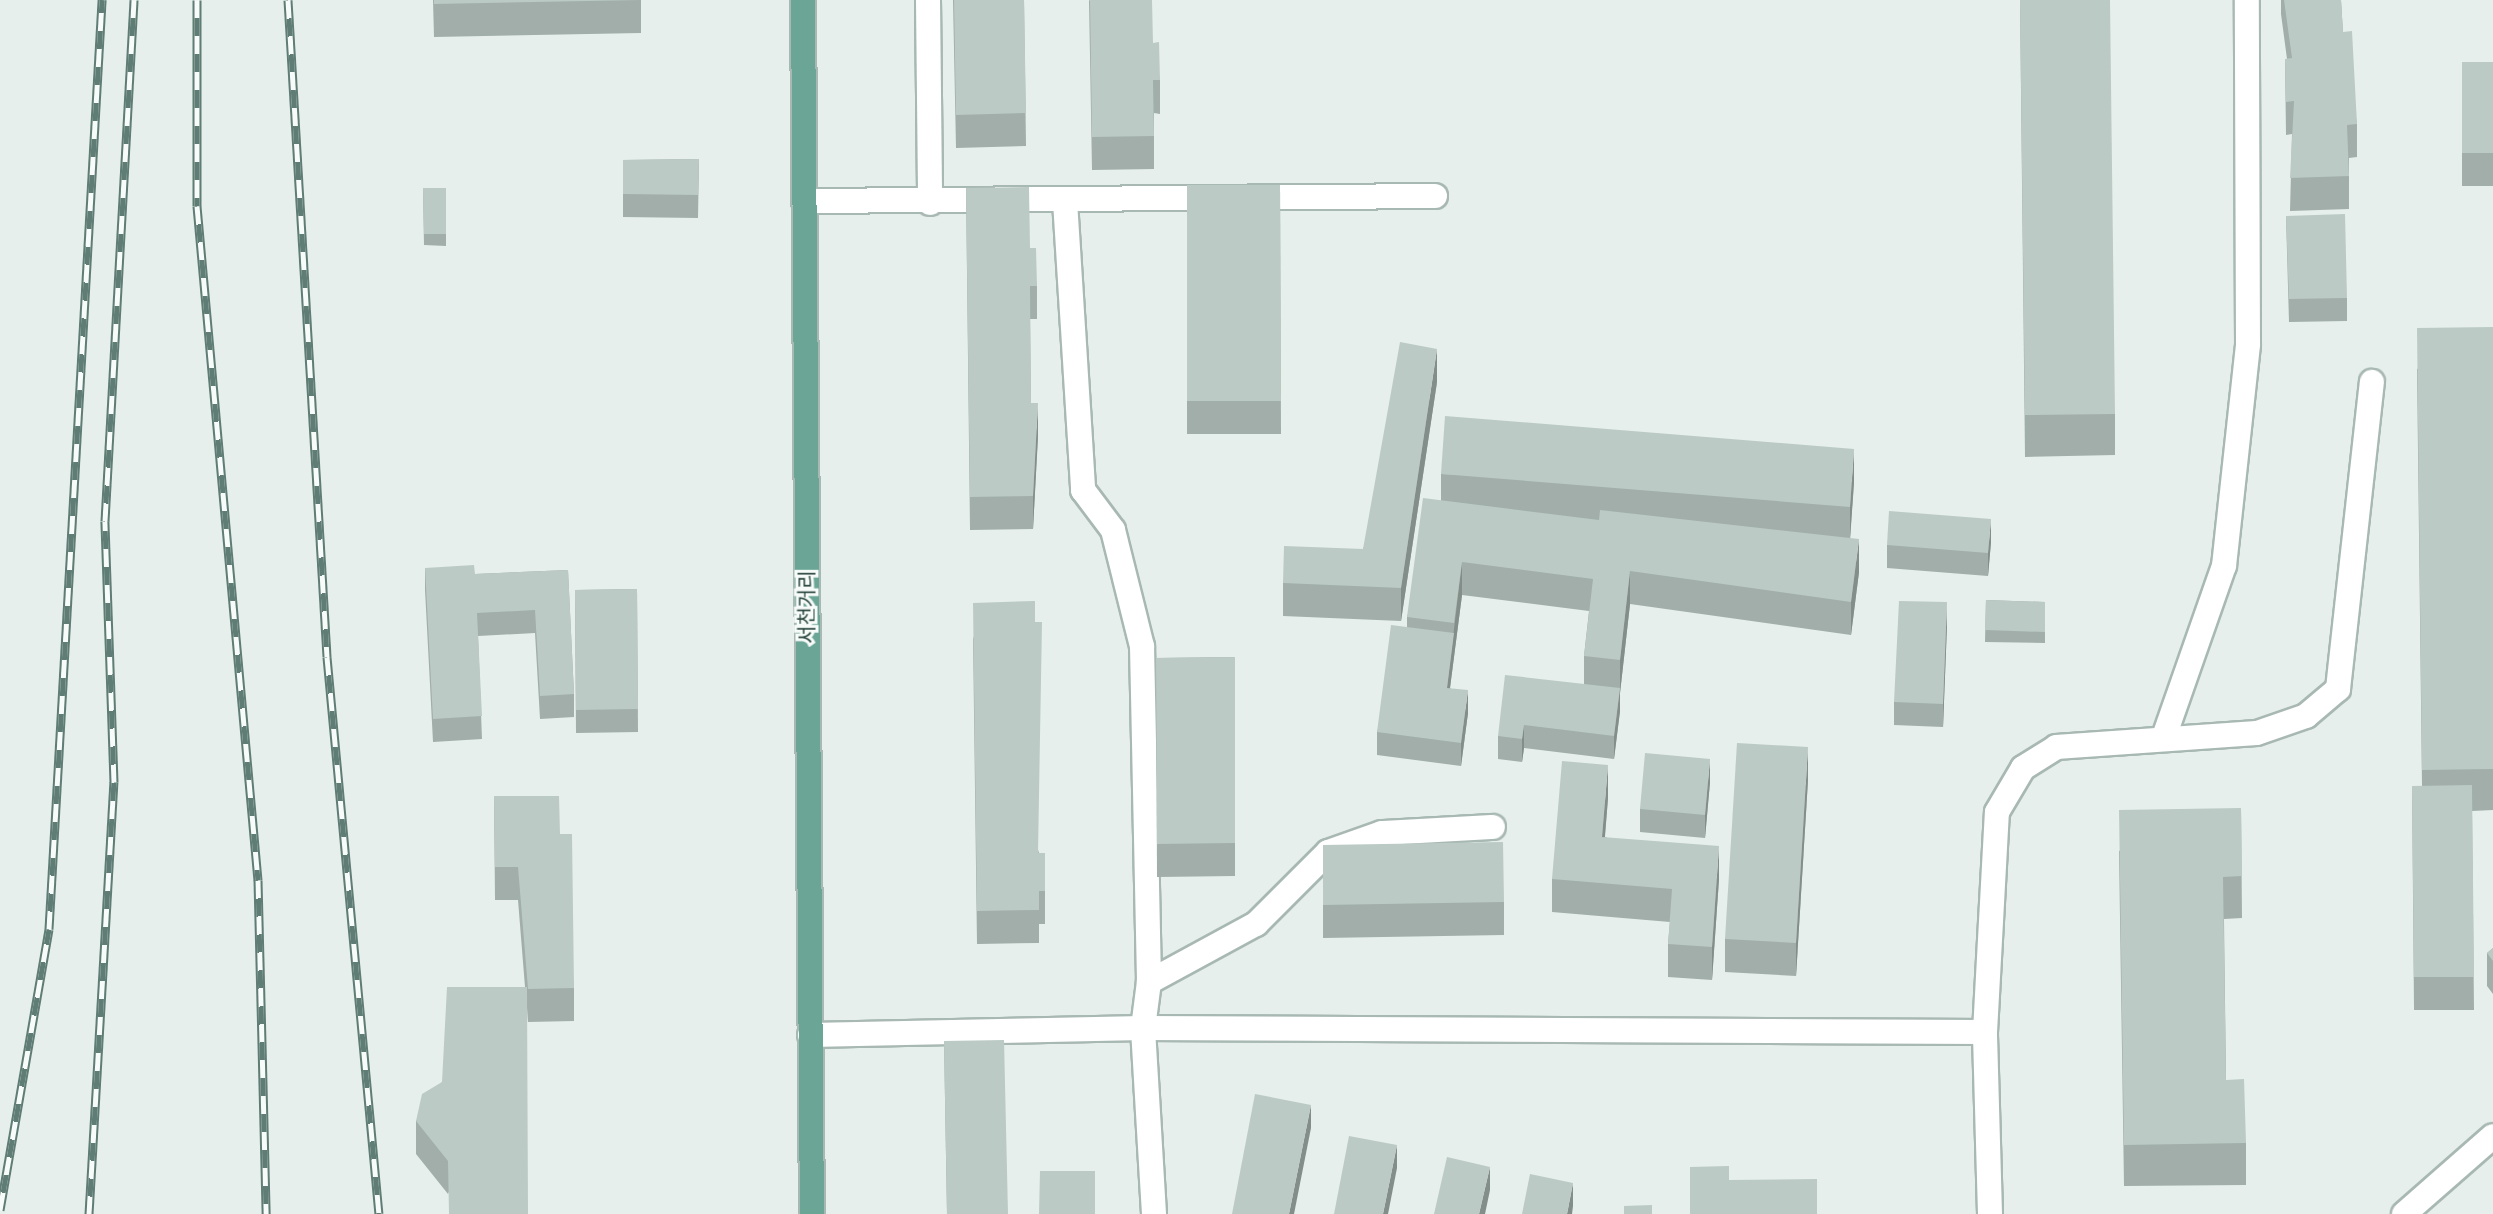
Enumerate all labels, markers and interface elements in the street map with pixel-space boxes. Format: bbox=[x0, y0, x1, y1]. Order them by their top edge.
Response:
street label: 서천거리 bbox=[795, 570, 819, 644]

